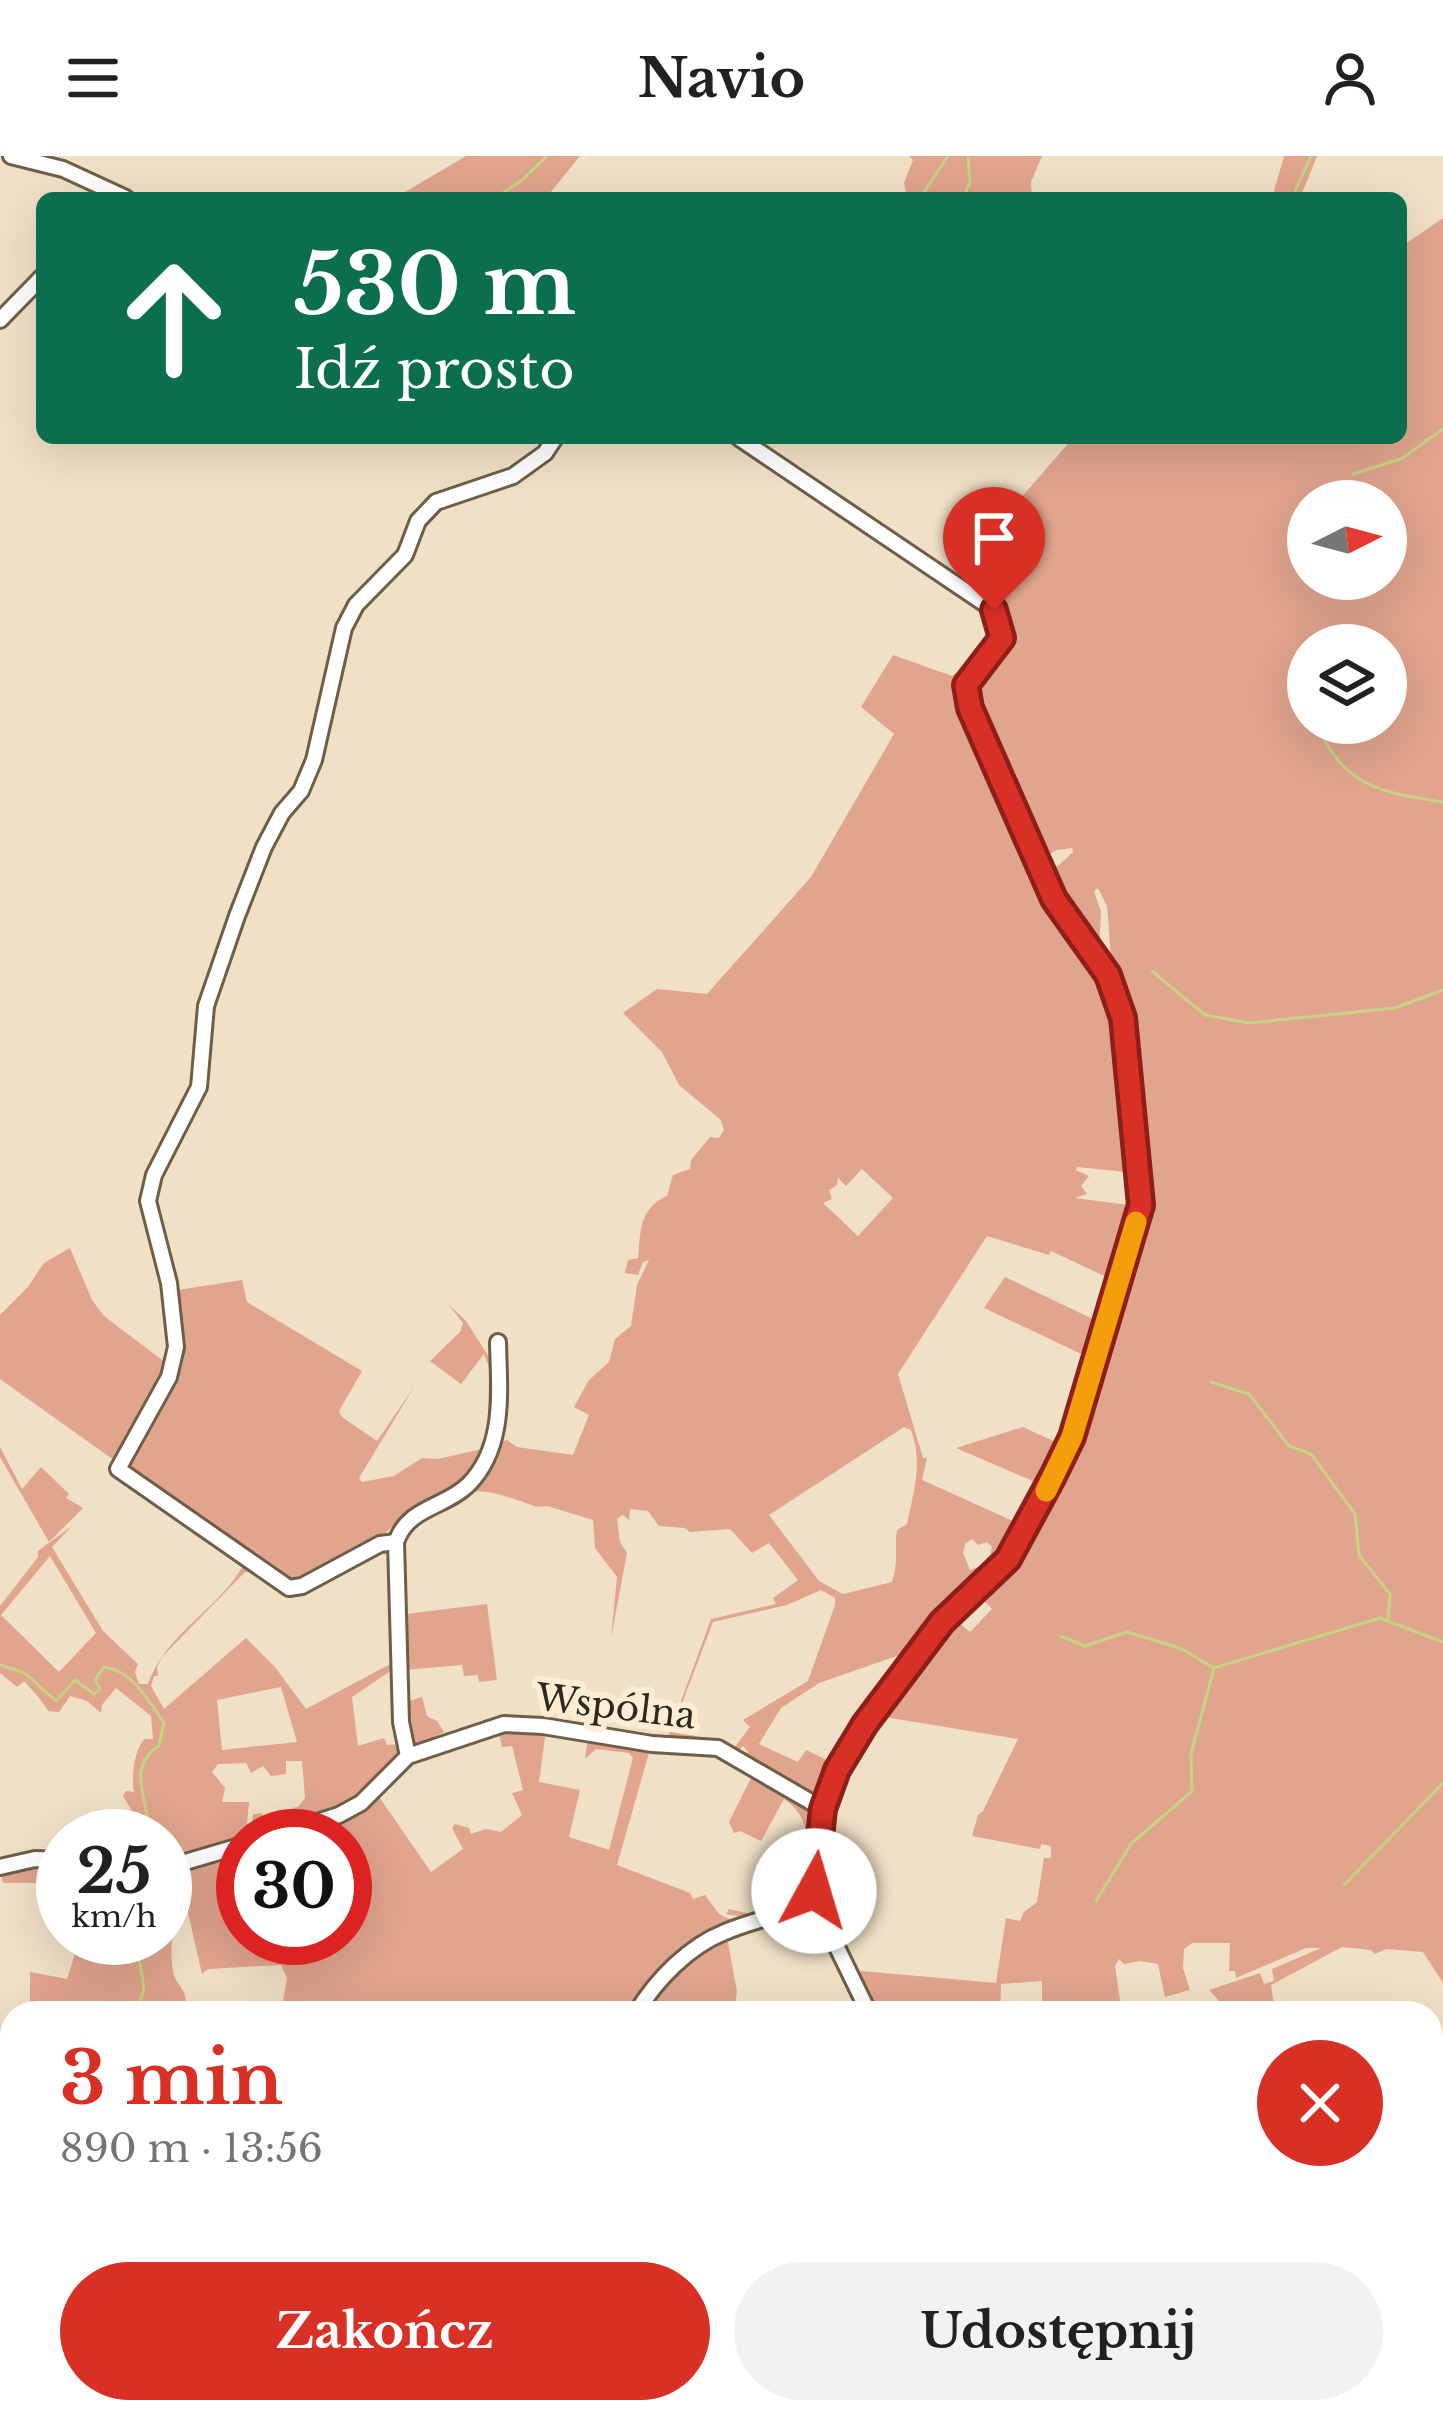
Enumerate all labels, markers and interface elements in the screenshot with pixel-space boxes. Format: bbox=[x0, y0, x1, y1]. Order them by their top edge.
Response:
icon: menu bbox=[60, 45, 126, 111]
text: Navio bbox=[638, 45, 805, 112]
icon: person bbox=[1317, 45, 1383, 111]
text: 530 m bbox=[294, 233, 576, 337]
icon: ahead bbox=[96, 240, 252, 396]
text: Idź prosto bbox=[294, 336, 574, 403]
north arrow bbox=[1287, 480, 1407, 600]
map controls bbox=[1287, 480, 1407, 744]
pin bbox=[943, 487, 1045, 610]
icon: arrive bbox=[961, 505, 1027, 571]
button: layers bbox=[1287, 624, 1407, 744]
street label: Wspólna bbox=[533, 1674, 698, 1739]
speed limit sign: 30 bbox=[216, 1809, 372, 1965]
position arrow bbox=[751, 1828, 877, 1954]
text: 25 bbox=[77, 1835, 151, 1909]
text: km/h bbox=[71, 1898, 157, 1935]
text: 3 min bbox=[60, 2034, 283, 2123]
button: close bbox=[1257, 2040, 1383, 2166]
text: 890 m · 13:56 bbox=[60, 2124, 323, 2173]
button: Zakończ bbox=[60, 2262, 710, 2400]
button: Udostępnij bbox=[734, 2262, 1383, 2400]

